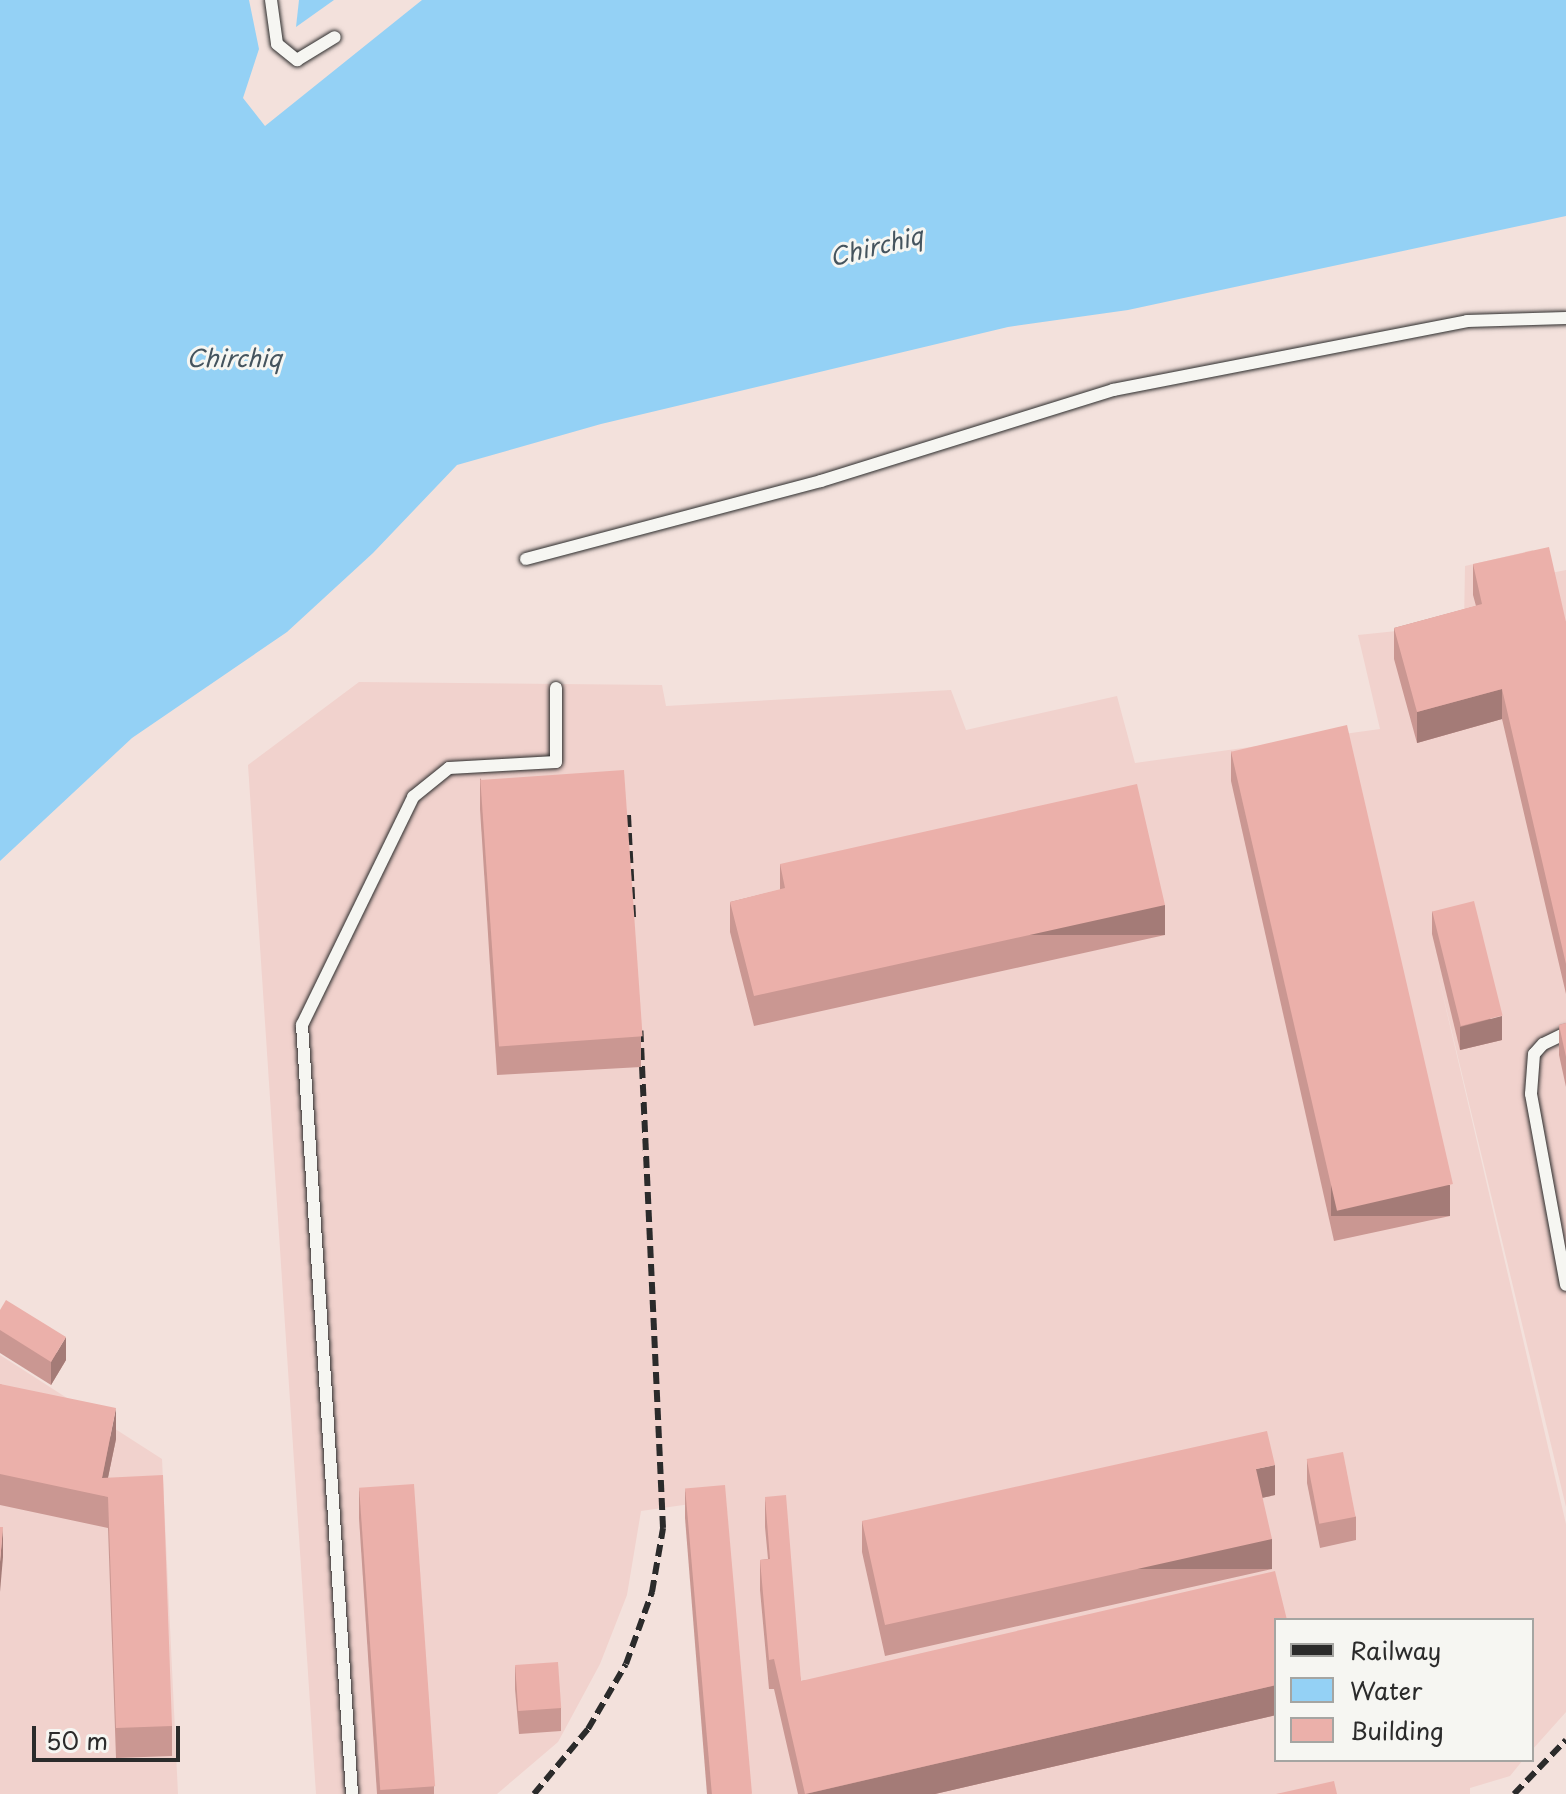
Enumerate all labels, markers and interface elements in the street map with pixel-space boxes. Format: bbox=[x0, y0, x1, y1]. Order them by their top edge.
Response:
water label: Chirchiq bbox=[826, 221, 926, 271]
water label: Chirchiq bbox=[186, 344, 282, 372]
legend bbox=[1274, 1618, 1534, 1762]
text: Railway bbox=[1350, 1632, 1441, 1668]
text: Water bbox=[1350, 1672, 1422, 1708]
scale bar bbox=[36, 1710, 184, 1760]
text: Building bbox=[1350, 1712, 1444, 1748]
text: 50 m bbox=[46, 1722, 108, 1758]

